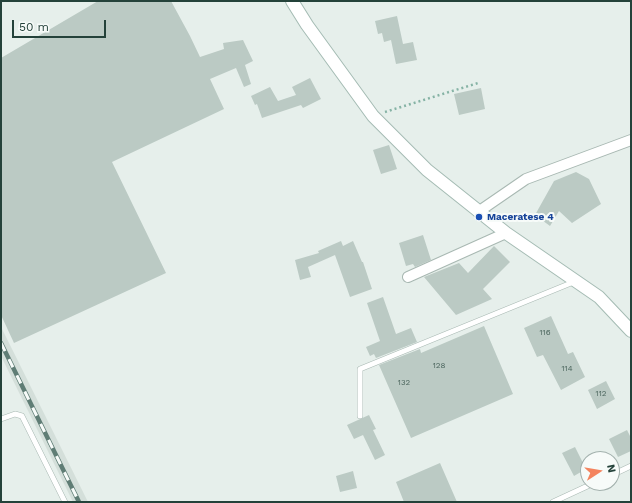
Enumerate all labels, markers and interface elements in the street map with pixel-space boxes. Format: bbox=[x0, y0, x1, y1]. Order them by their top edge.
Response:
scale bar bbox=[14, 12, 108, 38]
text: 50 m bbox=[19, 20, 49, 34]
place label: Maceratese 4 bbox=[487, 211, 554, 223]
marker: Maceratese 4 bbox=[474, 212, 484, 222]
house number: 116 bbox=[539, 328, 551, 338]
house number: 128 bbox=[433, 361, 445, 371]
house number: 114 bbox=[561, 364, 573, 374]
house number: 132 bbox=[398, 378, 410, 388]
house number: 112 bbox=[596, 389, 606, 399]
north arrow bbox=[580, 451, 620, 491]
text: N bbox=[604, 463, 618, 474]

